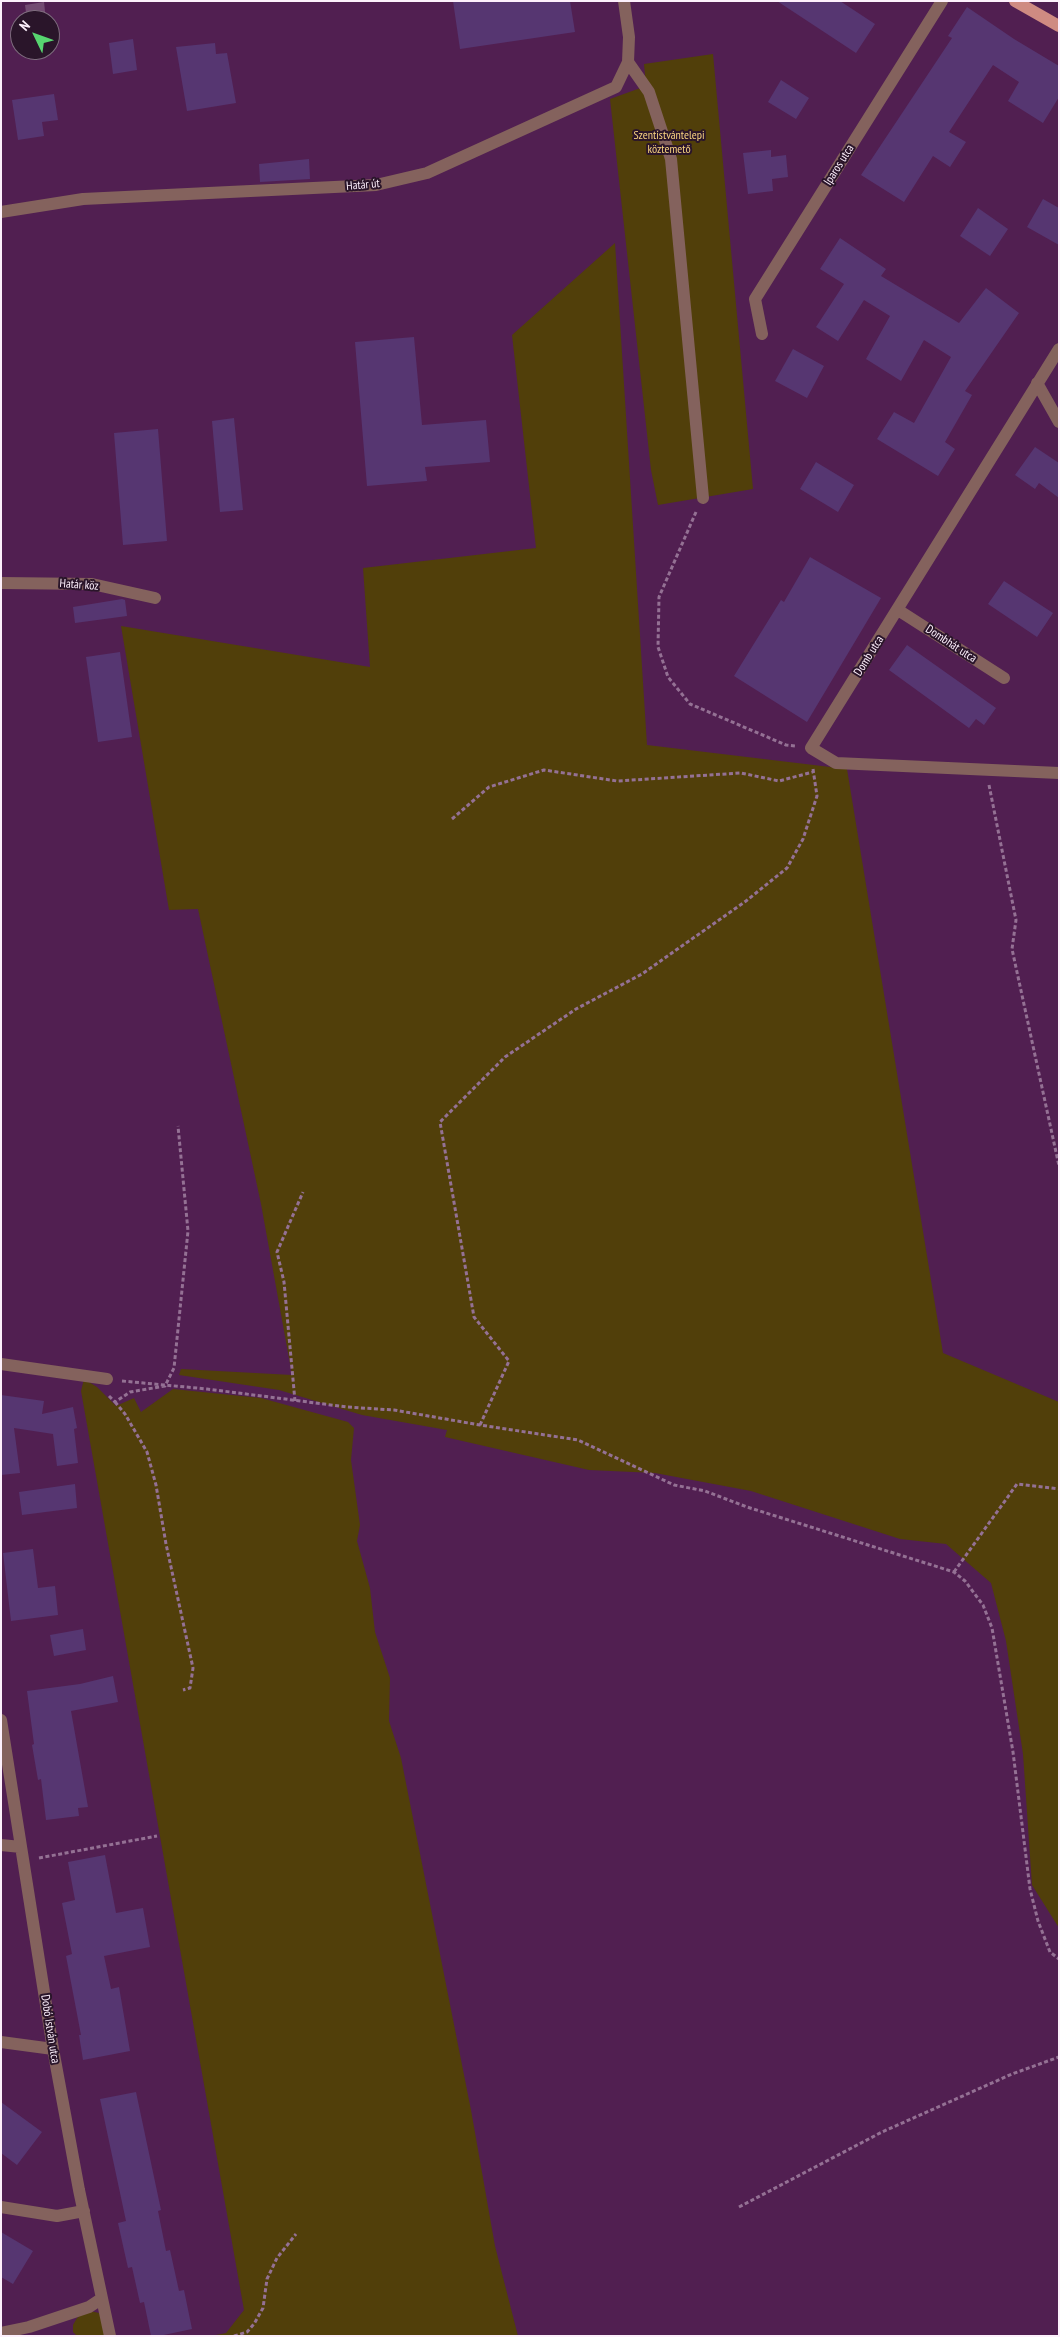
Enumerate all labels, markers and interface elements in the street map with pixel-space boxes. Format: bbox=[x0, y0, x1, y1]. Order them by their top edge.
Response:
north arrow bbox=[10, 10, 60, 60]
text: N bbox=[15, 17, 34, 34]
park label: Szentistvántelepi köztemető bbox=[633, 129, 705, 157]
street label: Iparos utca bbox=[821, 142, 857, 188]
street label: Határ út bbox=[346, 176, 380, 194]
street label: Határ köz bbox=[59, 576, 99, 594]
street label: Dombhát utca bbox=[923, 622, 979, 666]
street label: Domb utca bbox=[851, 633, 887, 679]
street label: Dobó István utca bbox=[37, 1994, 63, 2064]

